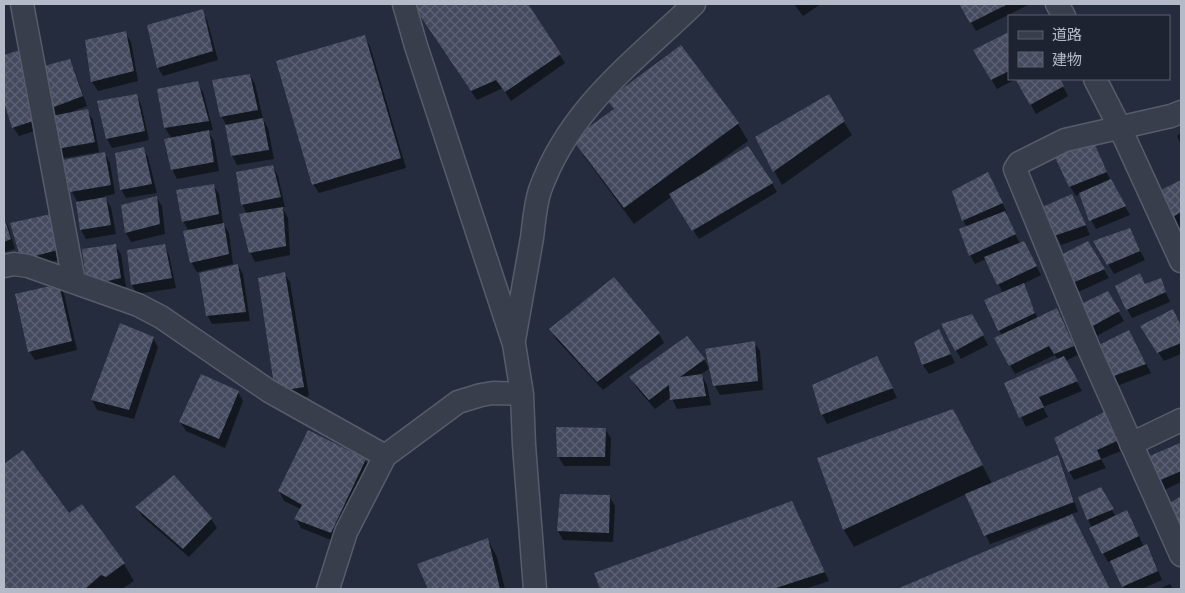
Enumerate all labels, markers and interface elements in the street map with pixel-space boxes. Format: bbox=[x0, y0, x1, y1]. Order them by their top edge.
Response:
legend bbox=[1008, 15, 1170, 80]
text: 道路 bbox=[1052, 25, 1082, 44]
text: 建物 bbox=[1052, 50, 1082, 69]

